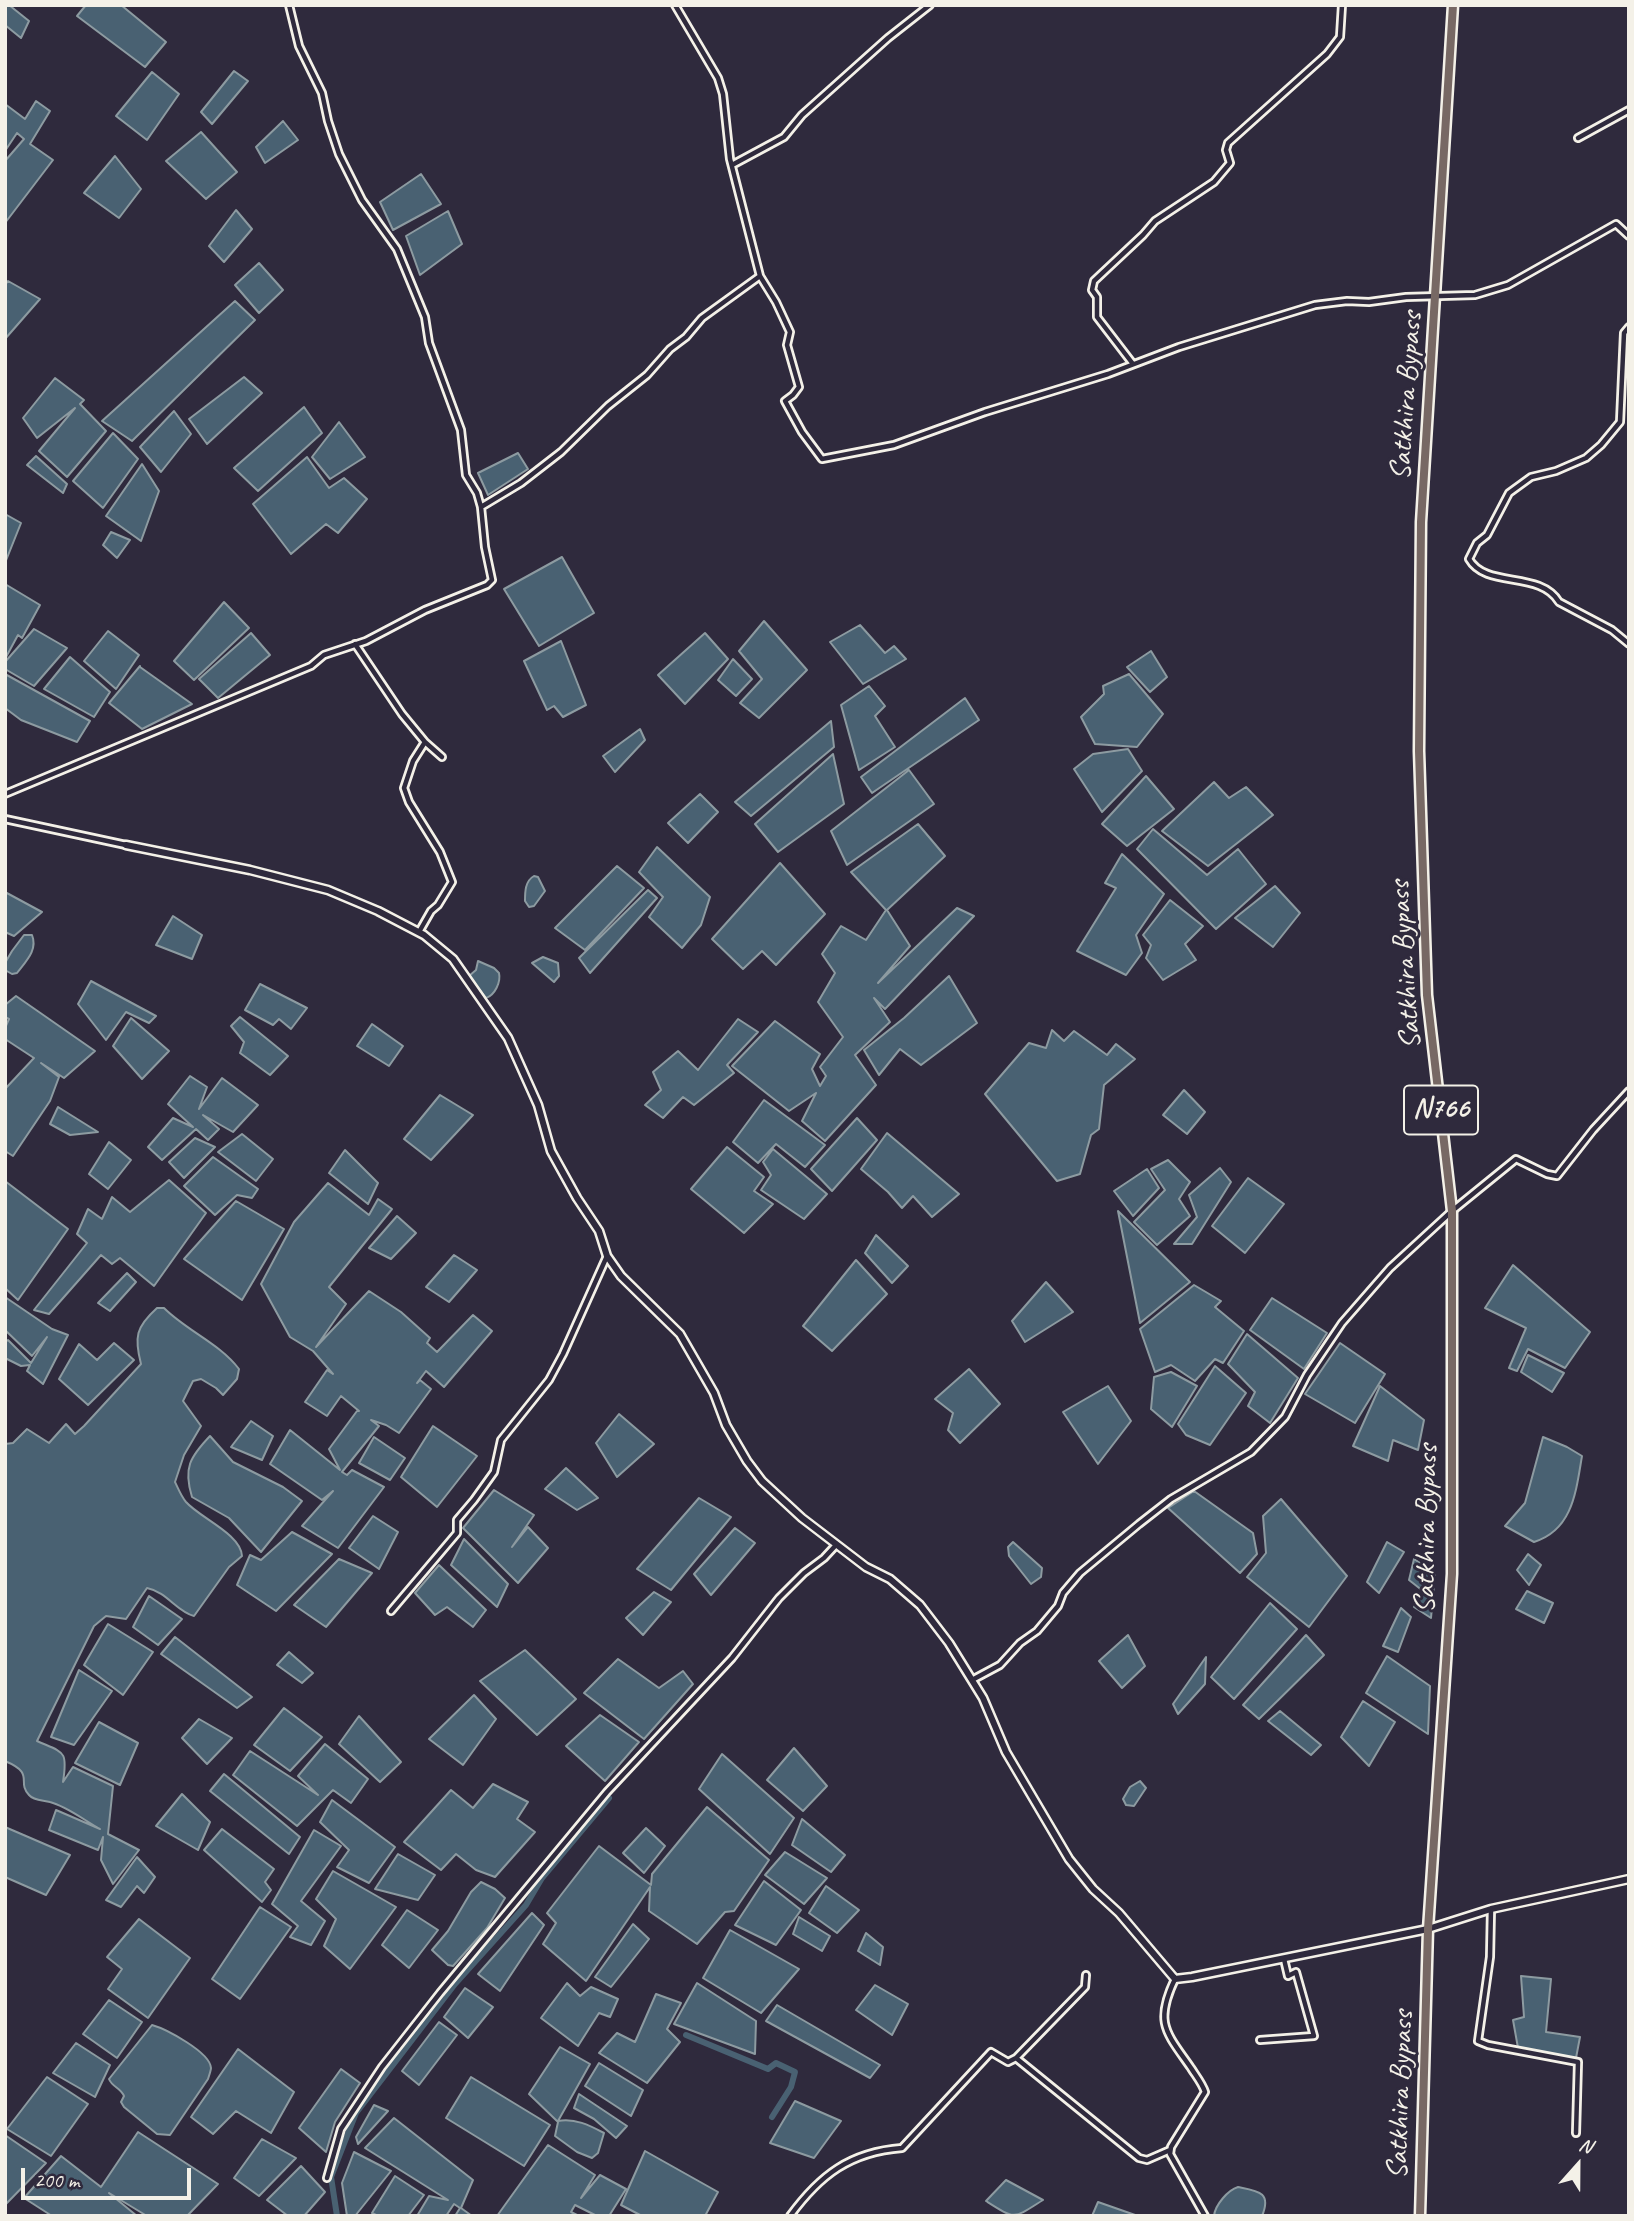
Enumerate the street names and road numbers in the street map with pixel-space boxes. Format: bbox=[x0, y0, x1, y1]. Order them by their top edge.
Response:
street label: Satkhira Bypass bbox=[1383, 311, 1431, 481]
street label: Satkhira Bypass bbox=[1382, 880, 1430, 1050]
road number: N766 bbox=[1404, 1086, 1478, 1134]
street label: Satkhira Bypass bbox=[1408, 1444, 1446, 1614]
street label: Satkhira Bypass bbox=[1380, 2010, 1422, 2180]

